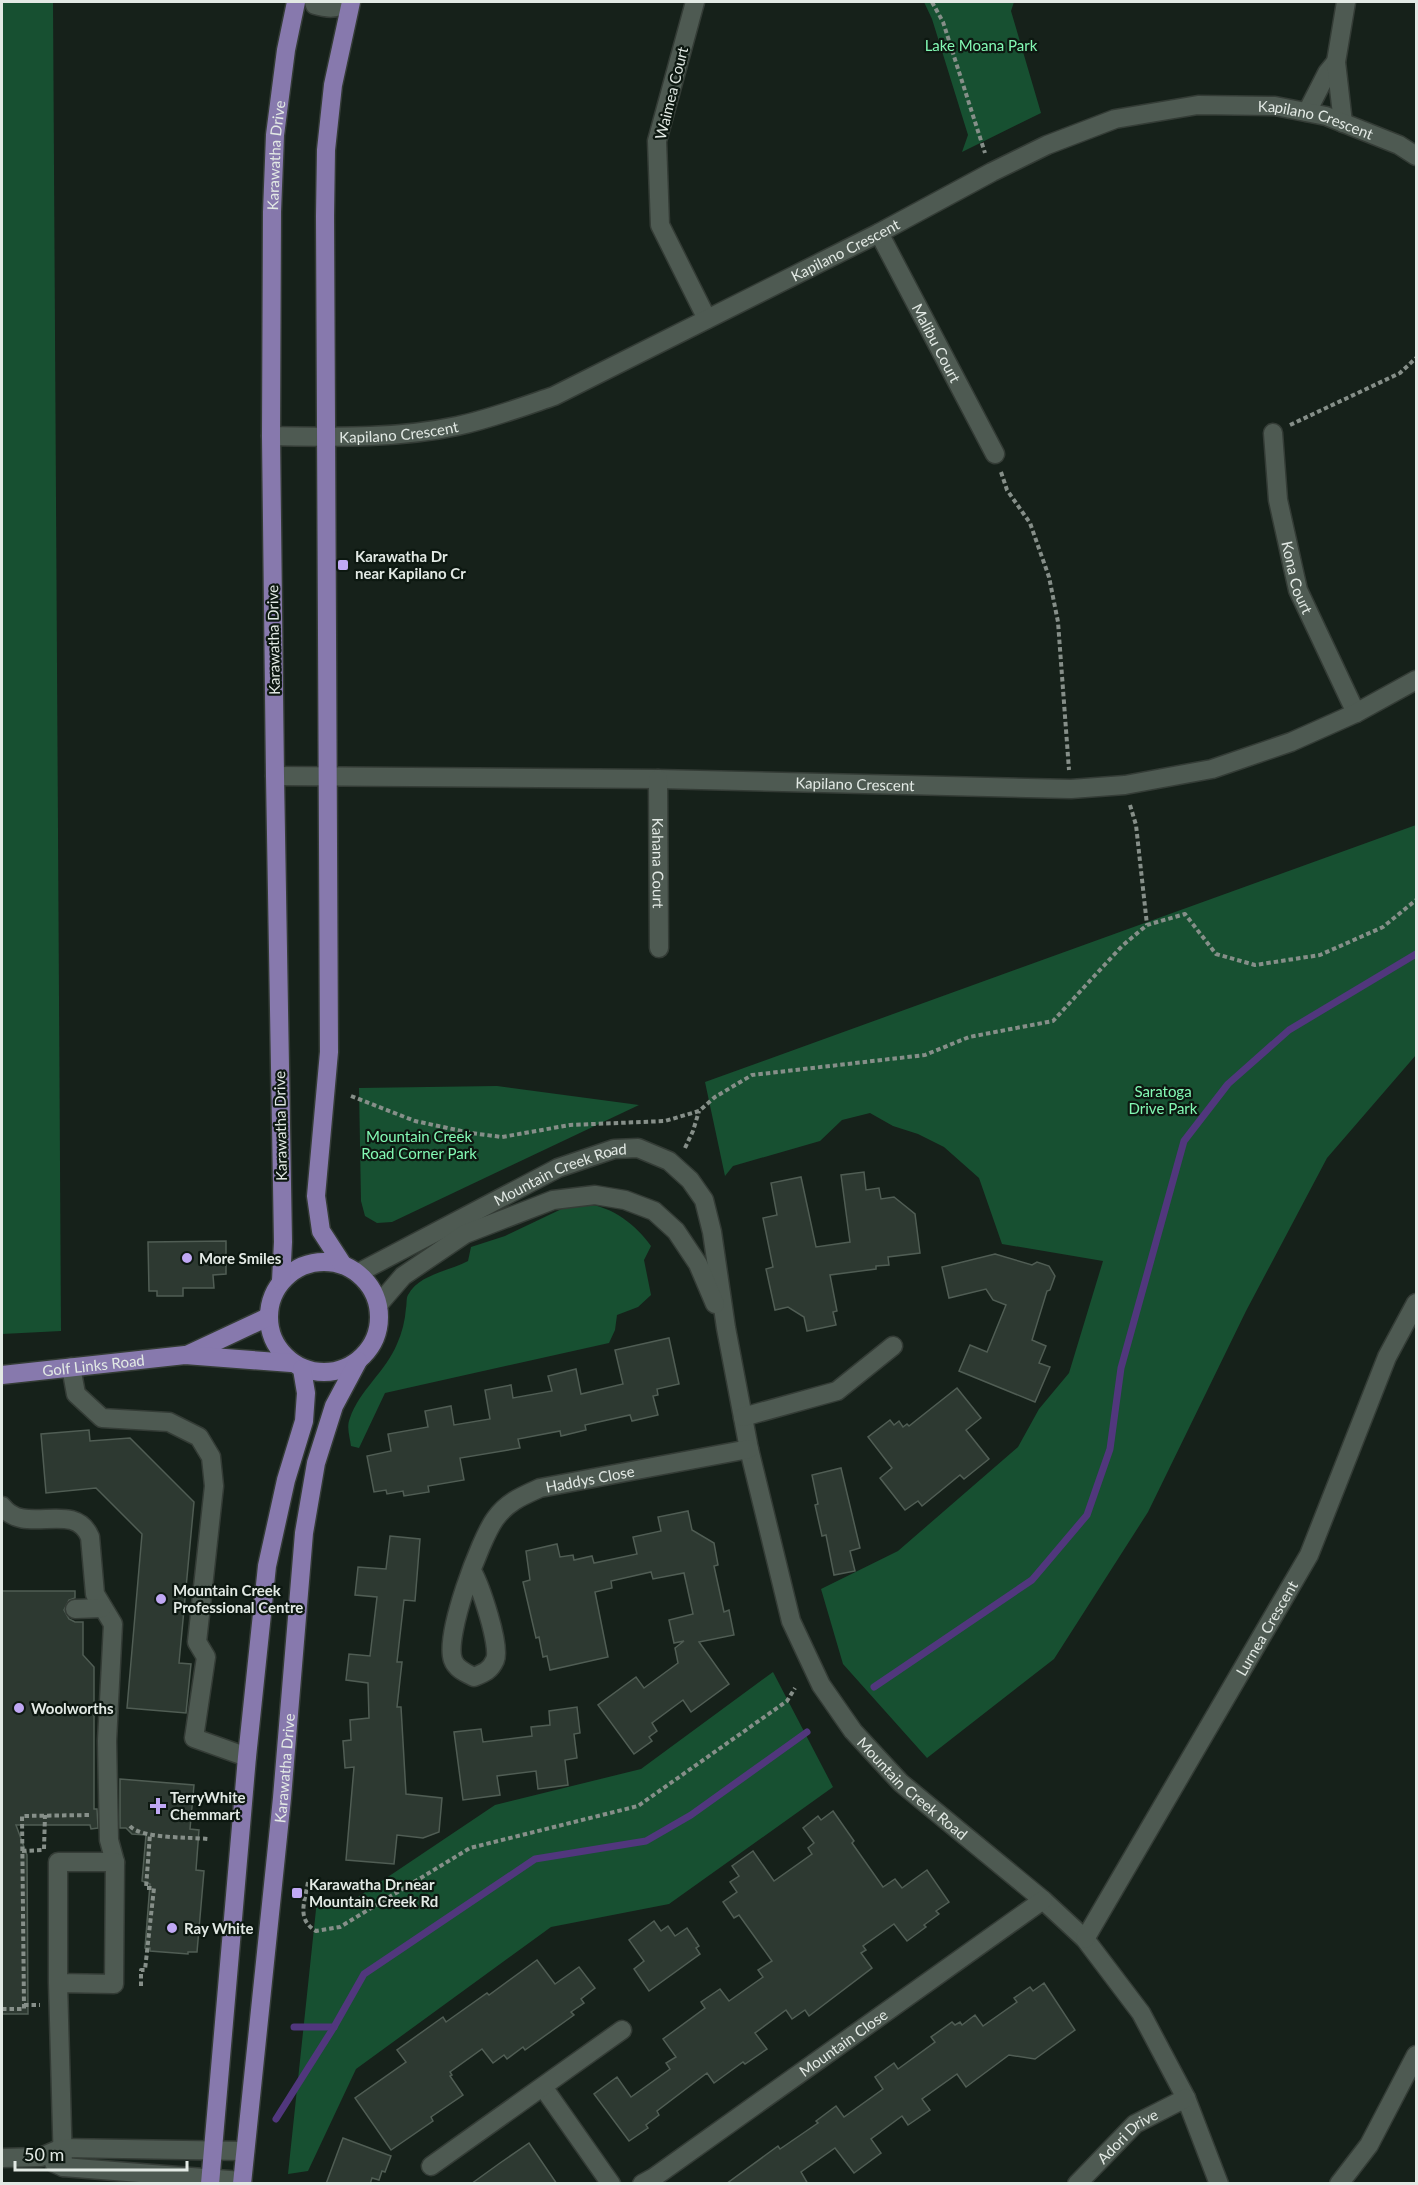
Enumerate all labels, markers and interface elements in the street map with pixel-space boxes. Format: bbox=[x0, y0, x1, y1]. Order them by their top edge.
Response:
park label: Lake Moana Park bbox=[925, 36, 1038, 54]
street label: Waimea Court bbox=[651, 44, 691, 141]
street label: Kapilano Crescent bbox=[1258, 97, 1376, 143]
street label: Karawatha Drive bbox=[263, 99, 288, 211]
street label: Kapilano Crescent bbox=[788, 214, 903, 285]
street label: Malibu Court bbox=[909, 300, 965, 386]
street label: Kapilano Crescent bbox=[339, 417, 460, 446]
street label: Kona Court bbox=[1278, 539, 1317, 617]
place label: Karawatha Dr near Kapilano Cr bbox=[355, 547, 466, 582]
marker: Karawatha Dr near Kapilano Cr bbox=[336, 558, 350, 572]
street label: Karawatha Drive bbox=[263, 585, 283, 695]
street label: Kapilano Crescent bbox=[795, 773, 915, 794]
street label: Kahana Court bbox=[649, 818, 668, 909]
street label: Karawatha Drive bbox=[270, 1071, 290, 1181]
park label: Saratoga Drive Park bbox=[1129, 1082, 1198, 1117]
park label: Mountain Creek Road Corner Park bbox=[361, 1127, 477, 1162]
street label: Mountain Creek Road bbox=[490, 1139, 627, 1209]
place label: More Smiles bbox=[199, 1249, 282, 1267]
marker: More Smiles bbox=[180, 1251, 194, 1265]
street label: Golf Links Road bbox=[41, 1350, 145, 1380]
street label: Haddys Close bbox=[544, 1462, 636, 1496]
street label: Lurnea Crescent bbox=[1232, 1577, 1301, 1679]
place label: Mountain Creek Professional Centre bbox=[173, 1581, 303, 1616]
marker: Mountain Creek Professional Centre bbox=[154, 1592, 168, 1606]
place label: Woolworths bbox=[31, 1699, 114, 1717]
marker: Woolworths bbox=[12, 1701, 26, 1715]
street label: Karawatha Drive bbox=[270, 1713, 298, 1824]
street label: Mountain Creek Road bbox=[854, 1733, 971, 1843]
place label: TerryWhite Chemmart bbox=[170, 1788, 246, 1823]
marker: TerryWhite Chemmart bbox=[151, 1799, 165, 1813]
place label: Karawatha Dr near Mountain Creek Rd bbox=[309, 1875, 438, 1910]
marker: Karawatha Dr near Mountain Creek Rd bbox=[290, 1886, 304, 1900]
place label: Ray White bbox=[184, 1919, 253, 1937]
marker: Ray White bbox=[165, 1921, 179, 1935]
street label: Mountain Close bbox=[796, 2005, 891, 2080]
street label: Adori Drive bbox=[1093, 2105, 1161, 2167]
scale bar bbox=[15, 2134, 188, 2172]
text: 50 m bbox=[24, 2143, 64, 2165]

